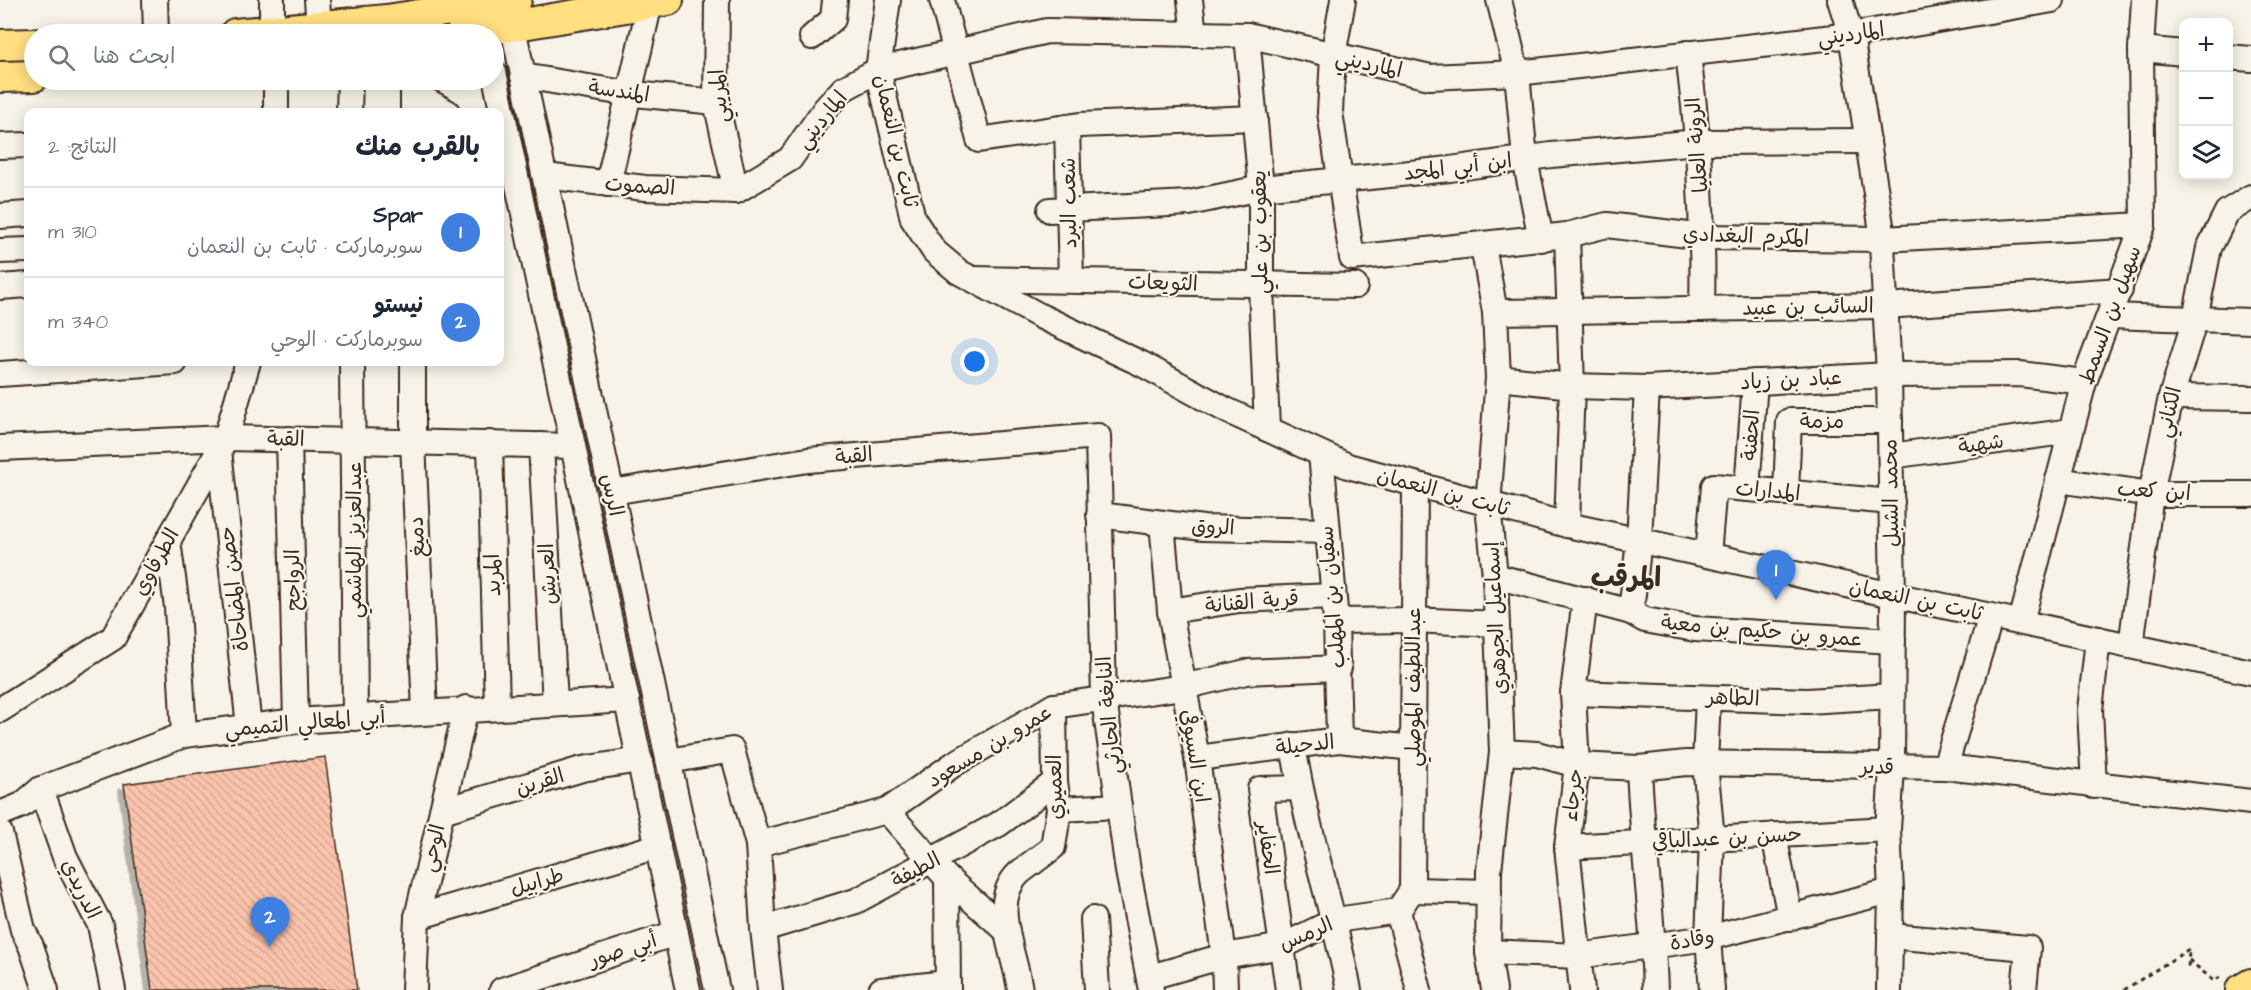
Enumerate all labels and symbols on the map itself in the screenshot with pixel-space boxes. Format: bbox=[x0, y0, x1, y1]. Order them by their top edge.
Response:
street label: المارديني bbox=[1816, 15, 1887, 57]
street label: المارديني bbox=[1332, 43, 1405, 89]
street label: المريبي bbox=[702, 68, 740, 124]
street label: المندسة bbox=[587, 72, 651, 110]
street label: ثابت بن النعمان bbox=[867, 72, 926, 211]
street label: المارديني bbox=[789, 85, 858, 158]
street label: الرونة العليا bbox=[1678, 96, 1716, 194]
street label: ابن أبي المجد bbox=[1402, 146, 1514, 192]
street label: شعب البرد bbox=[1054, 157, 1084, 249]
street label: الصموت bbox=[604, 169, 676, 203]
street label: يعقوب بن علي bbox=[1244, 170, 1280, 294]
street label: المكرم البغدادي bbox=[1682, 219, 1810, 254]
street label: سهيل بن السمط bbox=[2071, 242, 2149, 388]
street label: الثويعات bbox=[1128, 267, 1198, 299]
street label: السائب بن عبيد bbox=[1742, 291, 1874, 323]
your location bbox=[960, 347, 989, 376]
street label: عباد بن زياد bbox=[1739, 363, 1843, 397]
street label: الكناني bbox=[2149, 384, 2193, 441]
street label: مزمة bbox=[1800, 407, 1844, 436]
street label: الحفنة bbox=[1735, 408, 1767, 462]
street label: القبة bbox=[267, 424, 305, 454]
street label: شهية bbox=[1956, 426, 2006, 462]
street label: محمد الشبل bbox=[1876, 439, 1906, 547]
street label: القبة bbox=[834, 440, 874, 472]
street label: ثابت بن النعمان bbox=[1374, 460, 1513, 524]
street label: عبدالعزيز الهاشمي bbox=[340, 462, 373, 618]
street label: الرس bbox=[593, 471, 631, 519]
street label: المدارات bbox=[1734, 474, 1802, 508]
street label: ابن كعب bbox=[2116, 474, 2192, 508]
street label: الروق bbox=[1190, 511, 1236, 543]
street label: دميغ bbox=[401, 516, 433, 558]
street label: الطرفاوي bbox=[126, 523, 186, 601]
street label: حصن المضاحاة bbox=[212, 525, 256, 653]
street label: سفيان بن المهلب bbox=[1311, 525, 1353, 669]
street label: إسماعيل الجوهري bbox=[1478, 541, 1514, 695]
street label: العريش bbox=[532, 543, 564, 605]
street label: الرواجح bbox=[278, 549, 308, 611]
pin: 1 bbox=[1756, 550, 1796, 600]
street label: المربد bbox=[478, 553, 508, 597]
district label: المرقب bbox=[1591, 559, 1661, 597]
street label: ثابت بن النعمان bbox=[1847, 572, 1986, 628]
street label: قرية القنانة bbox=[1204, 583, 1300, 621]
street label: عبداللطيف الموصلي bbox=[1399, 607, 1432, 767]
street label: عمرو بن حكيم بن معية bbox=[1660, 608, 1864, 655]
street label: النابغة الحارثي bbox=[1089, 654, 1133, 775]
street label: الطاهر bbox=[1704, 683, 1760, 713]
street label: عمرو بن مسعود bbox=[922, 697, 1058, 795]
street label: أبي المعالي التميمي bbox=[224, 702, 387, 748]
street label: ابن السيوفي bbox=[1173, 707, 1217, 805]
street label: الدحيلة bbox=[1274, 727, 1336, 763]
street label: قدير bbox=[1858, 752, 1894, 782]
street label: العميري bbox=[1040, 754, 1070, 820]
street label: القرين bbox=[512, 761, 568, 803]
street label: جرجاء bbox=[1556, 767, 1590, 823]
street label: الحفاير bbox=[1250, 818, 1286, 876]
street label: حسن بن عبدالباقي bbox=[1651, 820, 1803, 856]
street label: الوحي bbox=[413, 821, 456, 876]
street label: الطيفة bbox=[886, 845, 946, 895]
street label: الدريدي bbox=[54, 854, 108, 924]
street label: طرابيل bbox=[507, 861, 567, 903]
pin: 2 bbox=[250, 898, 290, 947]
street label: الرمس bbox=[1274, 910, 1338, 958]
street label: وقادة bbox=[1667, 922, 1717, 958]
street label: أبي صور bbox=[583, 925, 662, 979]

